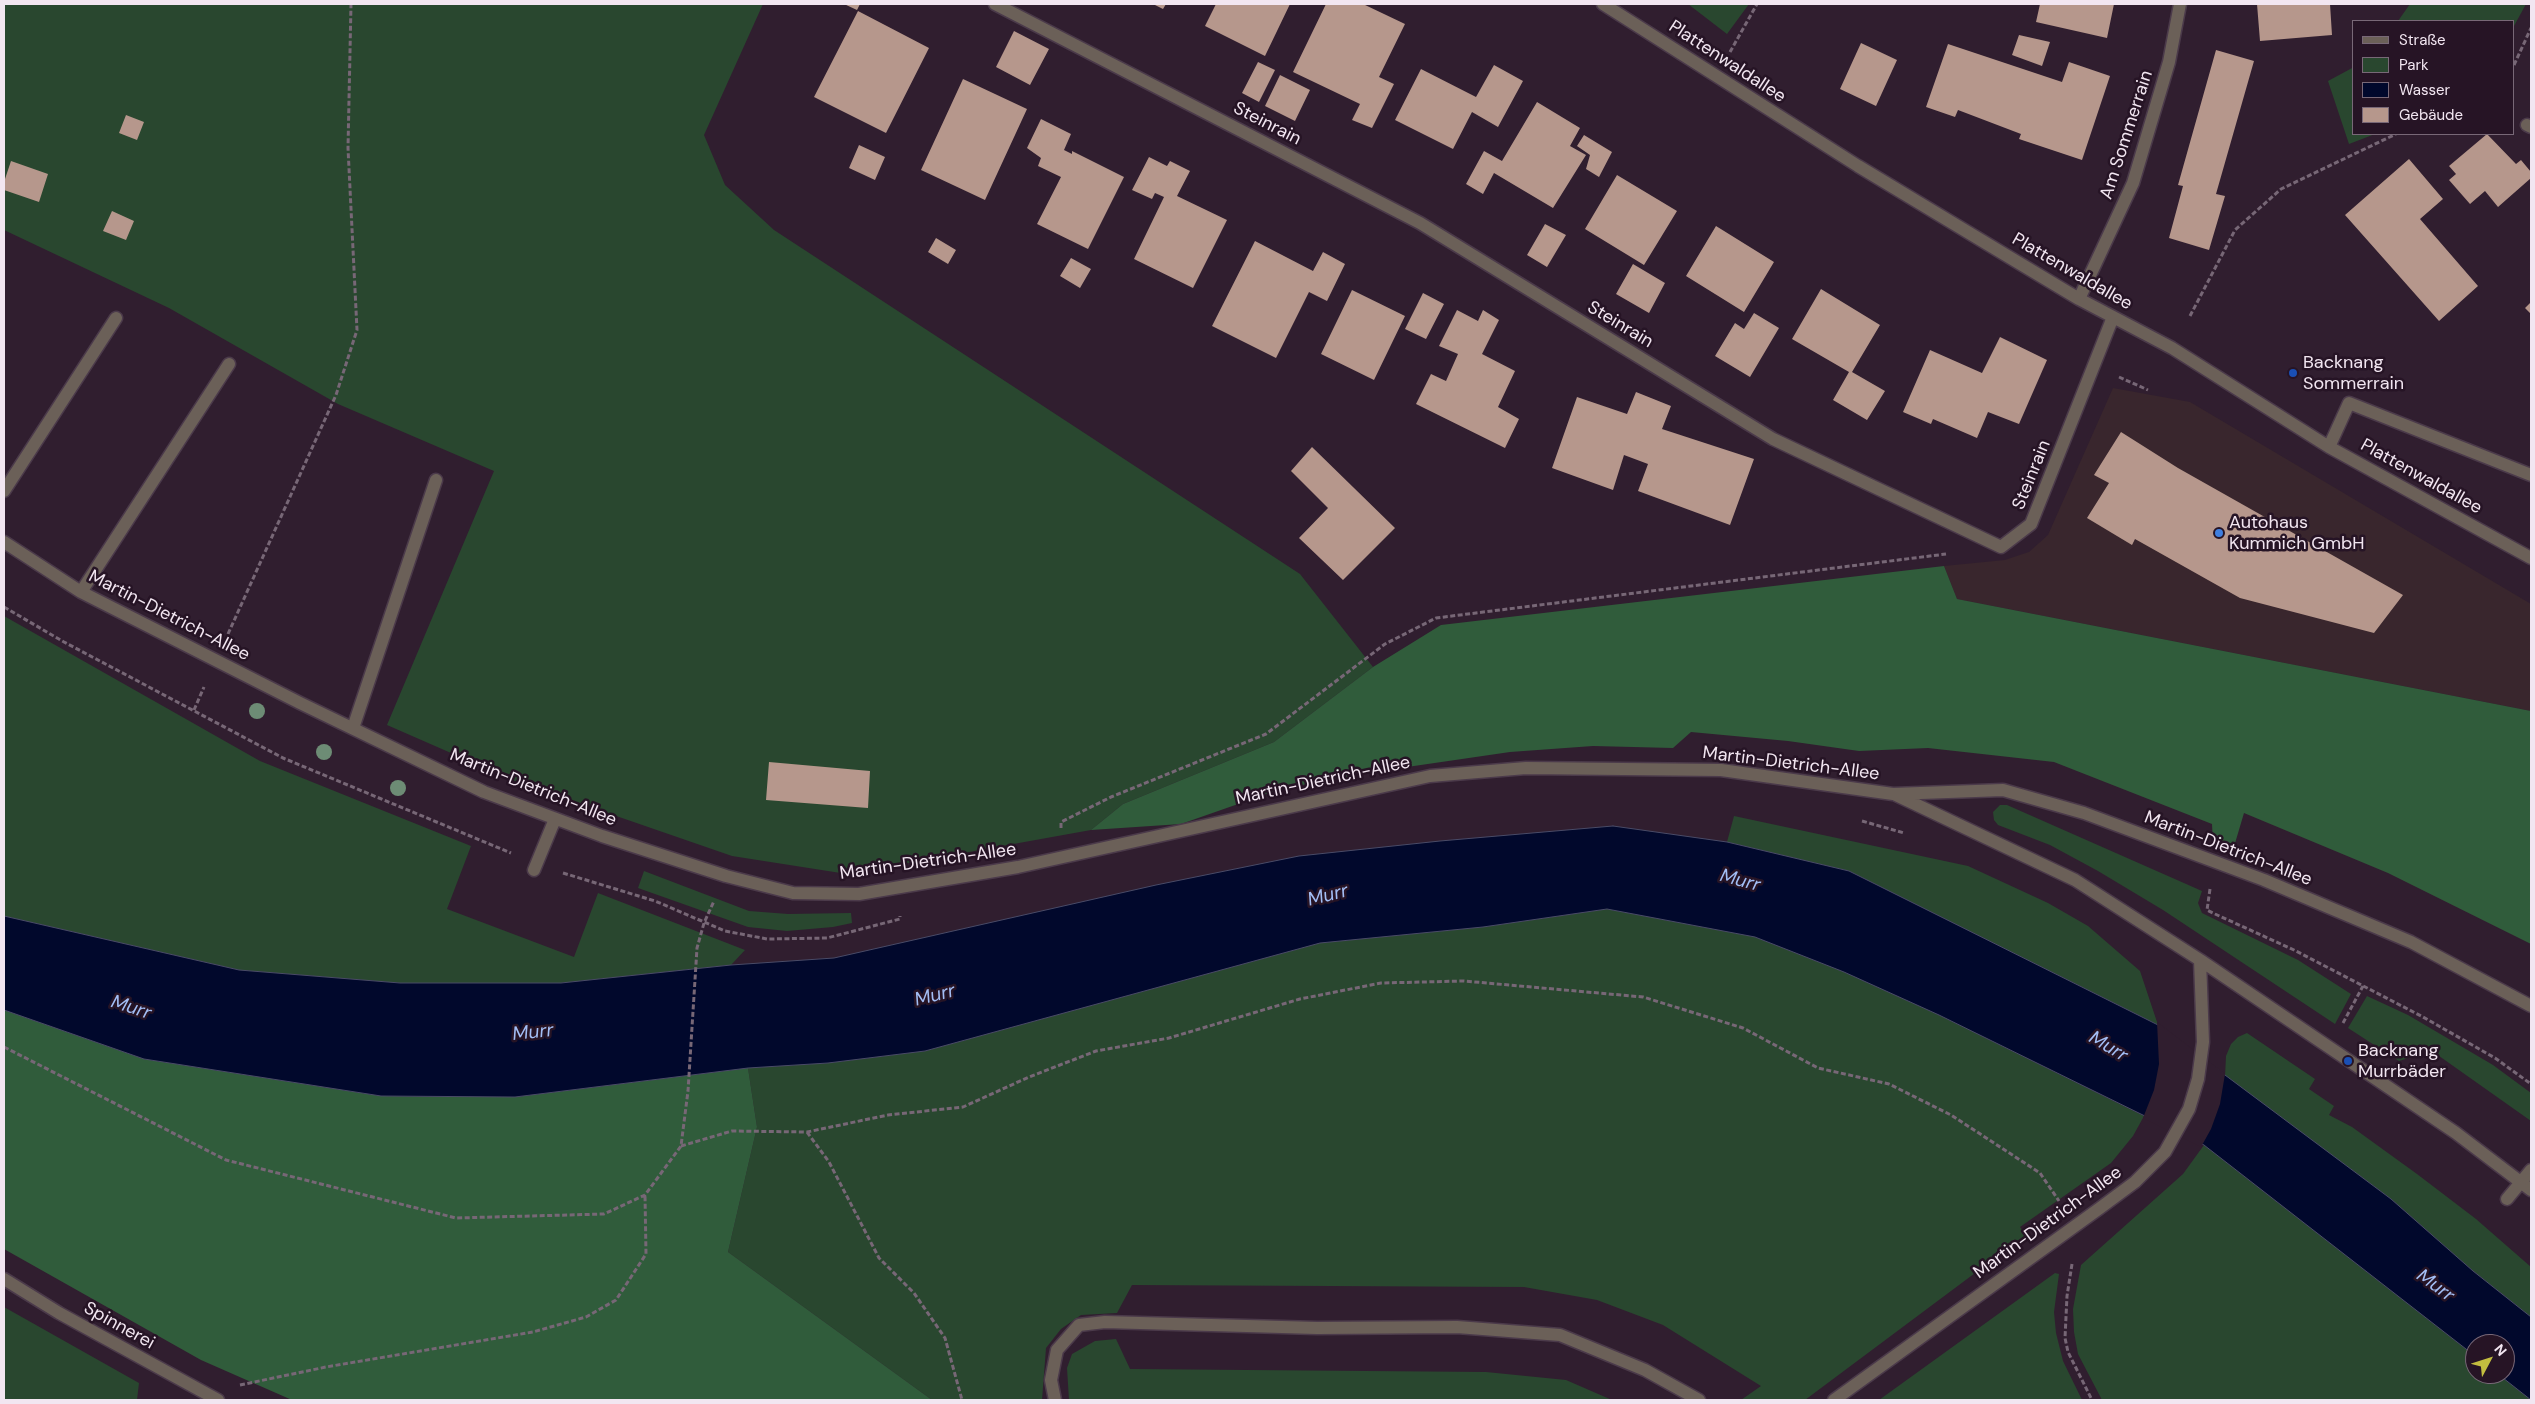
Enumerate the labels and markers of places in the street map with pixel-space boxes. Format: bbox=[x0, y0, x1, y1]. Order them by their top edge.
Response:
place label: Backnang Sommerrain bbox=[2303, 352, 2404, 394]
marker: Backnang Sommerrain bbox=[2287, 367, 2299, 379]
place label: Autohaus Kummich GmbH bbox=[2229, 512, 2365, 554]
marker: Autohaus Kummich GmbH bbox=[2213, 527, 2225, 539]
place label: Backnang Murrbäder bbox=[2358, 1040, 2446, 1082]
marker: Backnang Murrbäder bbox=[2342, 1055, 2354, 1067]

